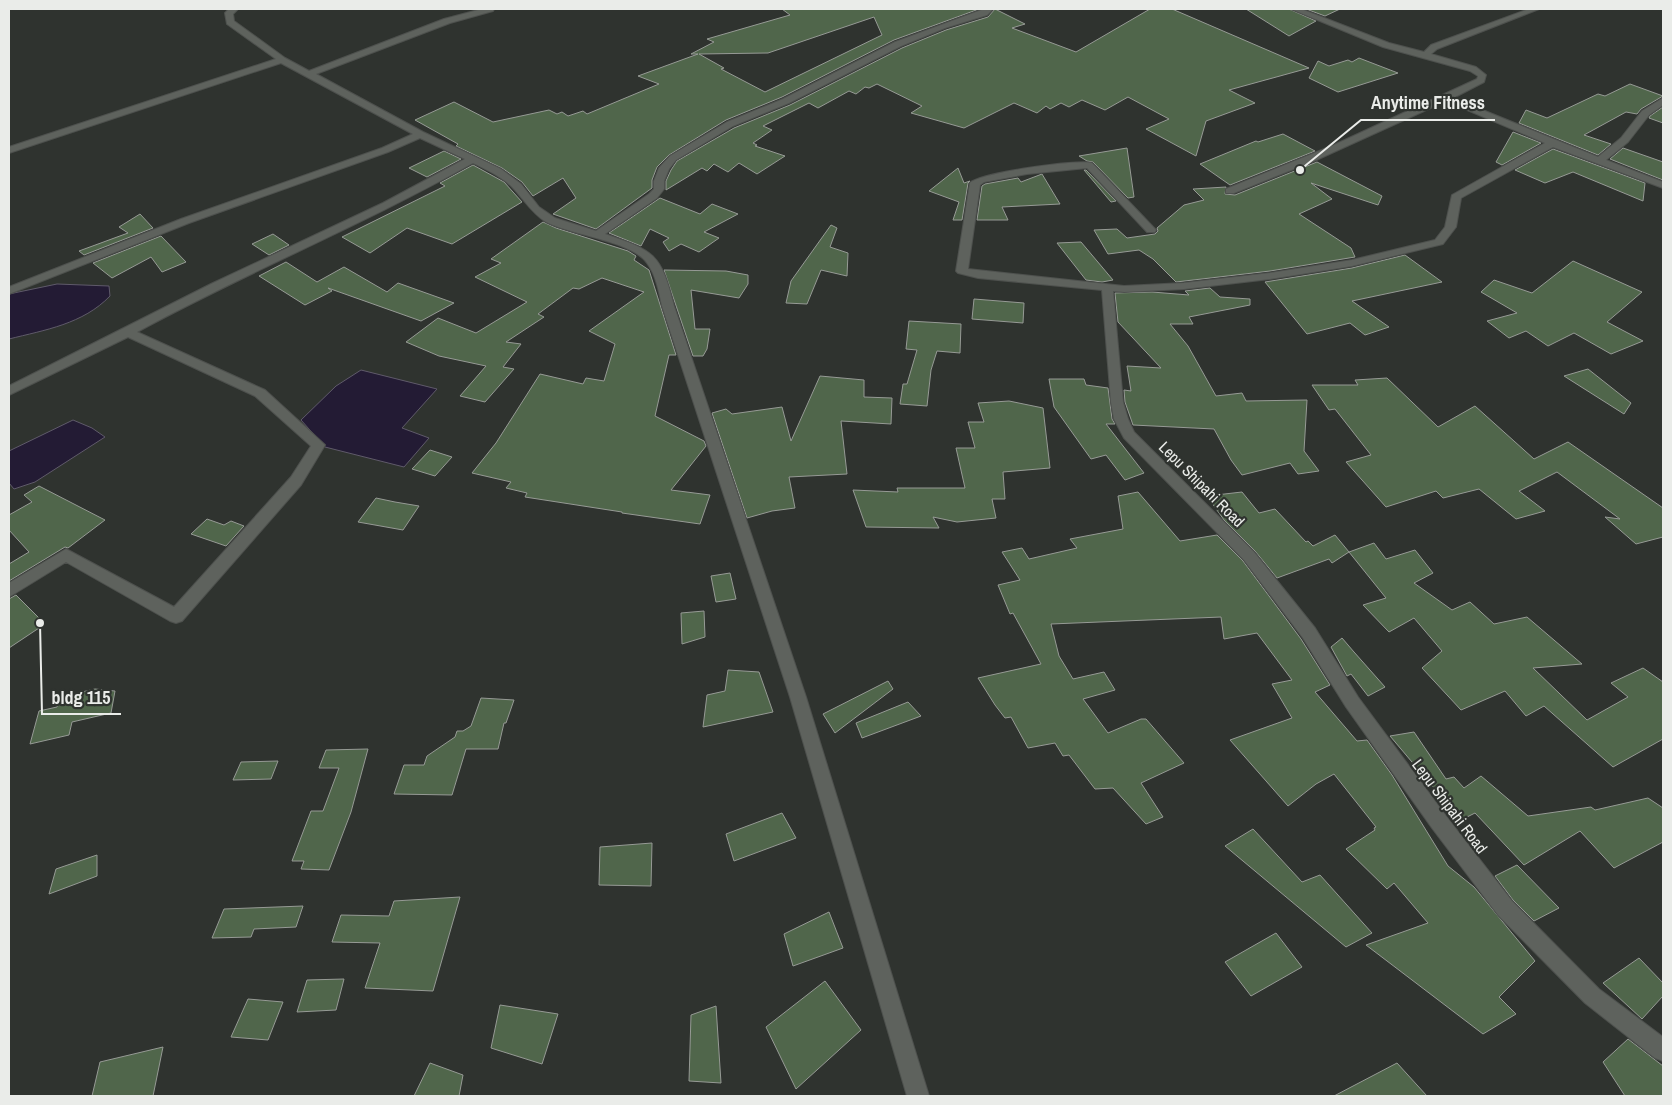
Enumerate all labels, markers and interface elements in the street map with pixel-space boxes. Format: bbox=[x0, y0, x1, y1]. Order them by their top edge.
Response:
callout: Anytime Fitness bbox=[1361, 87, 1495, 120]
text: Anytime Fitness bbox=[1371, 90, 1485, 115]
street label: Lepu Shipahi Road bbox=[1154, 436, 1250, 532]
callout: bldg 115 bbox=[42, 681, 121, 714]
text: bldg 115 bbox=[51, 685, 111, 710]
street label: Lepu Shipahi Road bbox=[1407, 754, 1493, 858]

